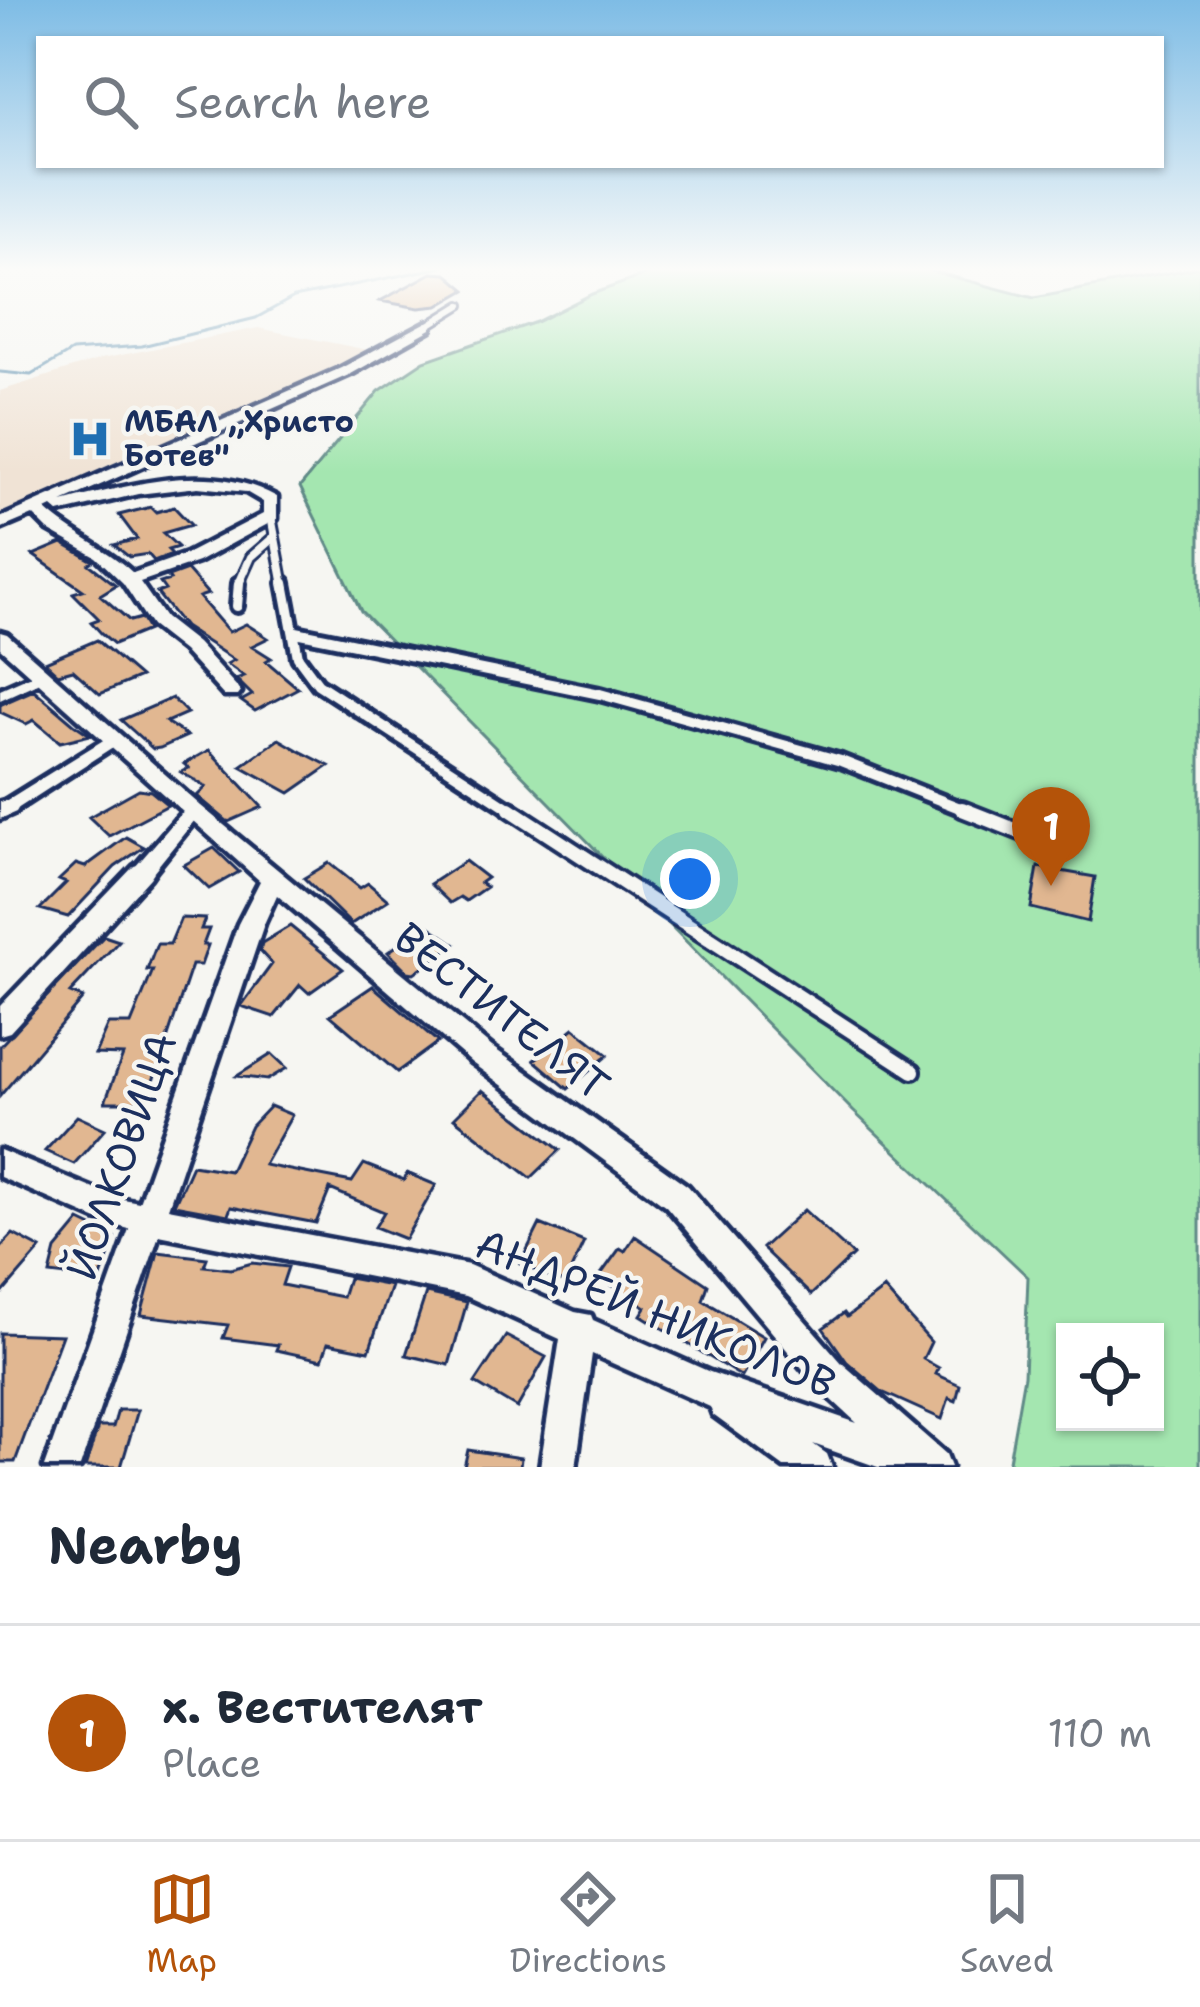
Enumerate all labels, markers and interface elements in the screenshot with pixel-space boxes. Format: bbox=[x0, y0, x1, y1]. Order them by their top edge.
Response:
search box bbox=[36, 36, 1164, 168]
icon: search bbox=[78, 69, 144, 135]
text: Search here bbox=[174, 72, 431, 132]
place label: МБАЛ „Христо Ботев" bbox=[124, 401, 354, 476]
hospital icon: МБАЛ „Христо Ботев" bbox=[67, 416, 113, 462]
pin: 1 bbox=[1012, 787, 1090, 886]
your location bbox=[660, 849, 720, 909]
street label: ВЕСТИТЕЛЯТ bbox=[383, 909, 621, 1113]
street label: ЙОЛКОВИЦА bbox=[53, 1025, 189, 1287]
street label: АНДРЕЙ НИКОЛОВ bbox=[468, 1215, 844, 1411]
map controls bbox=[1056, 1323, 1164, 1431]
button: locate bbox=[1056, 1323, 1164, 1431]
text: Nearby bbox=[48, 1511, 243, 1579]
text: х. Вестителят bbox=[162, 1677, 482, 1737]
text: 1 bbox=[78, 1707, 96, 1759]
text: 110 m bbox=[1048, 1707, 1152, 1759]
text: Place bbox=[162, 1737, 261, 1789]
tab: Map bbox=[146, 1866, 217, 1983]
tab: Directions bbox=[510, 1866, 667, 1983]
tab: Saved bbox=[960, 1866, 1054, 1983]

